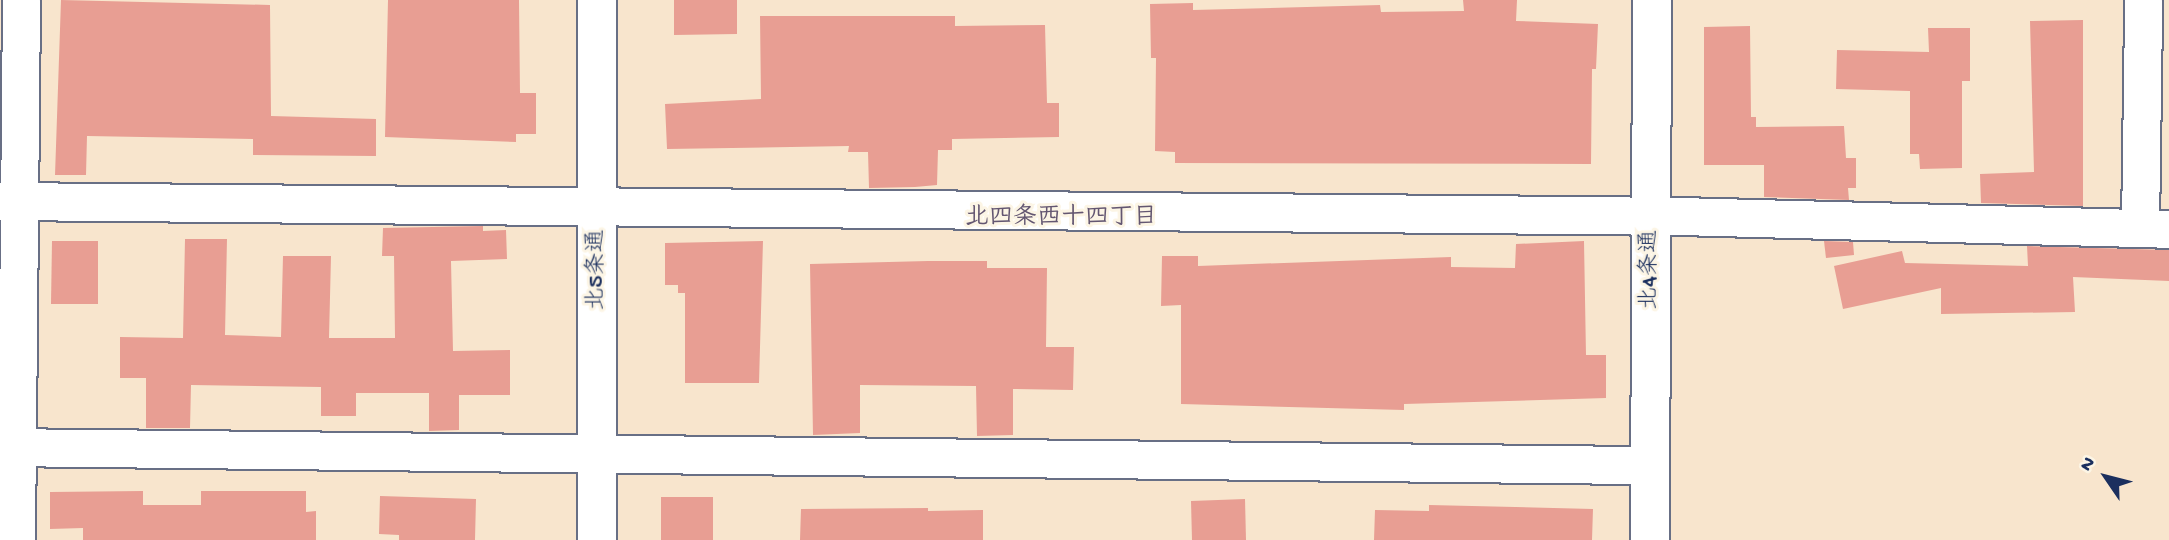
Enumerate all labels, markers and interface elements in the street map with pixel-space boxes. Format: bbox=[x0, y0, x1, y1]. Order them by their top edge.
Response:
district label: 北四条西十四丁目 bbox=[965, 205, 1157, 233]
street label: 北5条通 bbox=[584, 229, 612, 311]
street label: 北4条通 bbox=[1637, 230, 1665, 310]
north arrow bbox=[2071, 442, 2141, 512]
text: N bbox=[2075, 453, 2101, 476]

